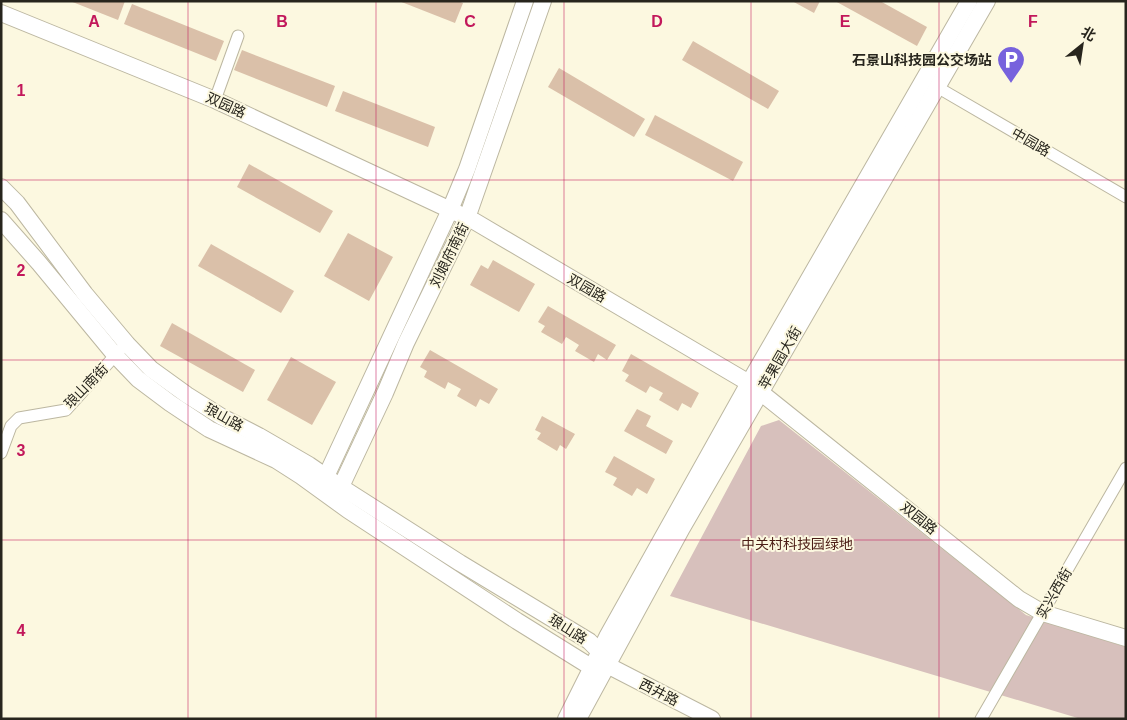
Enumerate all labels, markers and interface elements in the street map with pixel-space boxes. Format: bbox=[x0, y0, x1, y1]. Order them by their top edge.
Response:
text: A bbox=[88, 13, 100, 30]
text: B bbox=[276, 13, 288, 30]
text: C bbox=[464, 13, 476, 30]
text: D bbox=[651, 13, 663, 30]
text: E bbox=[840, 13, 851, 30]
text: F bbox=[1028, 13, 1038, 30]
north arrow bbox=[1057, 20, 1107, 70]
text: 北 bbox=[1078, 23, 1099, 44]
parking icon: 石景山科技园公交场站 bbox=[996, 45, 1026, 84]
place label: 石景山科技园公交场站 bbox=[852, 52, 992, 68]
text: 1 bbox=[17, 82, 26, 99]
street label: 双园路 bbox=[204, 89, 248, 121]
street label: 中园路 bbox=[1009, 125, 1053, 159]
street label: 刘娘府南街 bbox=[426, 220, 472, 290]
text: 2 bbox=[17, 262, 26, 279]
street label: 双园路 bbox=[565, 271, 609, 305]
street label: 苹果园大街 bbox=[756, 324, 804, 392]
street label: 琅山南街 bbox=[61, 360, 111, 412]
street label: 琅山路 bbox=[202, 400, 246, 434]
text: 3 bbox=[17, 442, 26, 459]
street label: 双园路 bbox=[898, 499, 940, 537]
park label: 中关村科技园绿地 bbox=[741, 536, 853, 552]
street label: 实兴西街 bbox=[1033, 565, 1075, 621]
street label: 琅山路 bbox=[546, 611, 590, 647]
text: 4 bbox=[17, 622, 26, 639]
street label: 西井路 bbox=[637, 675, 681, 709]

